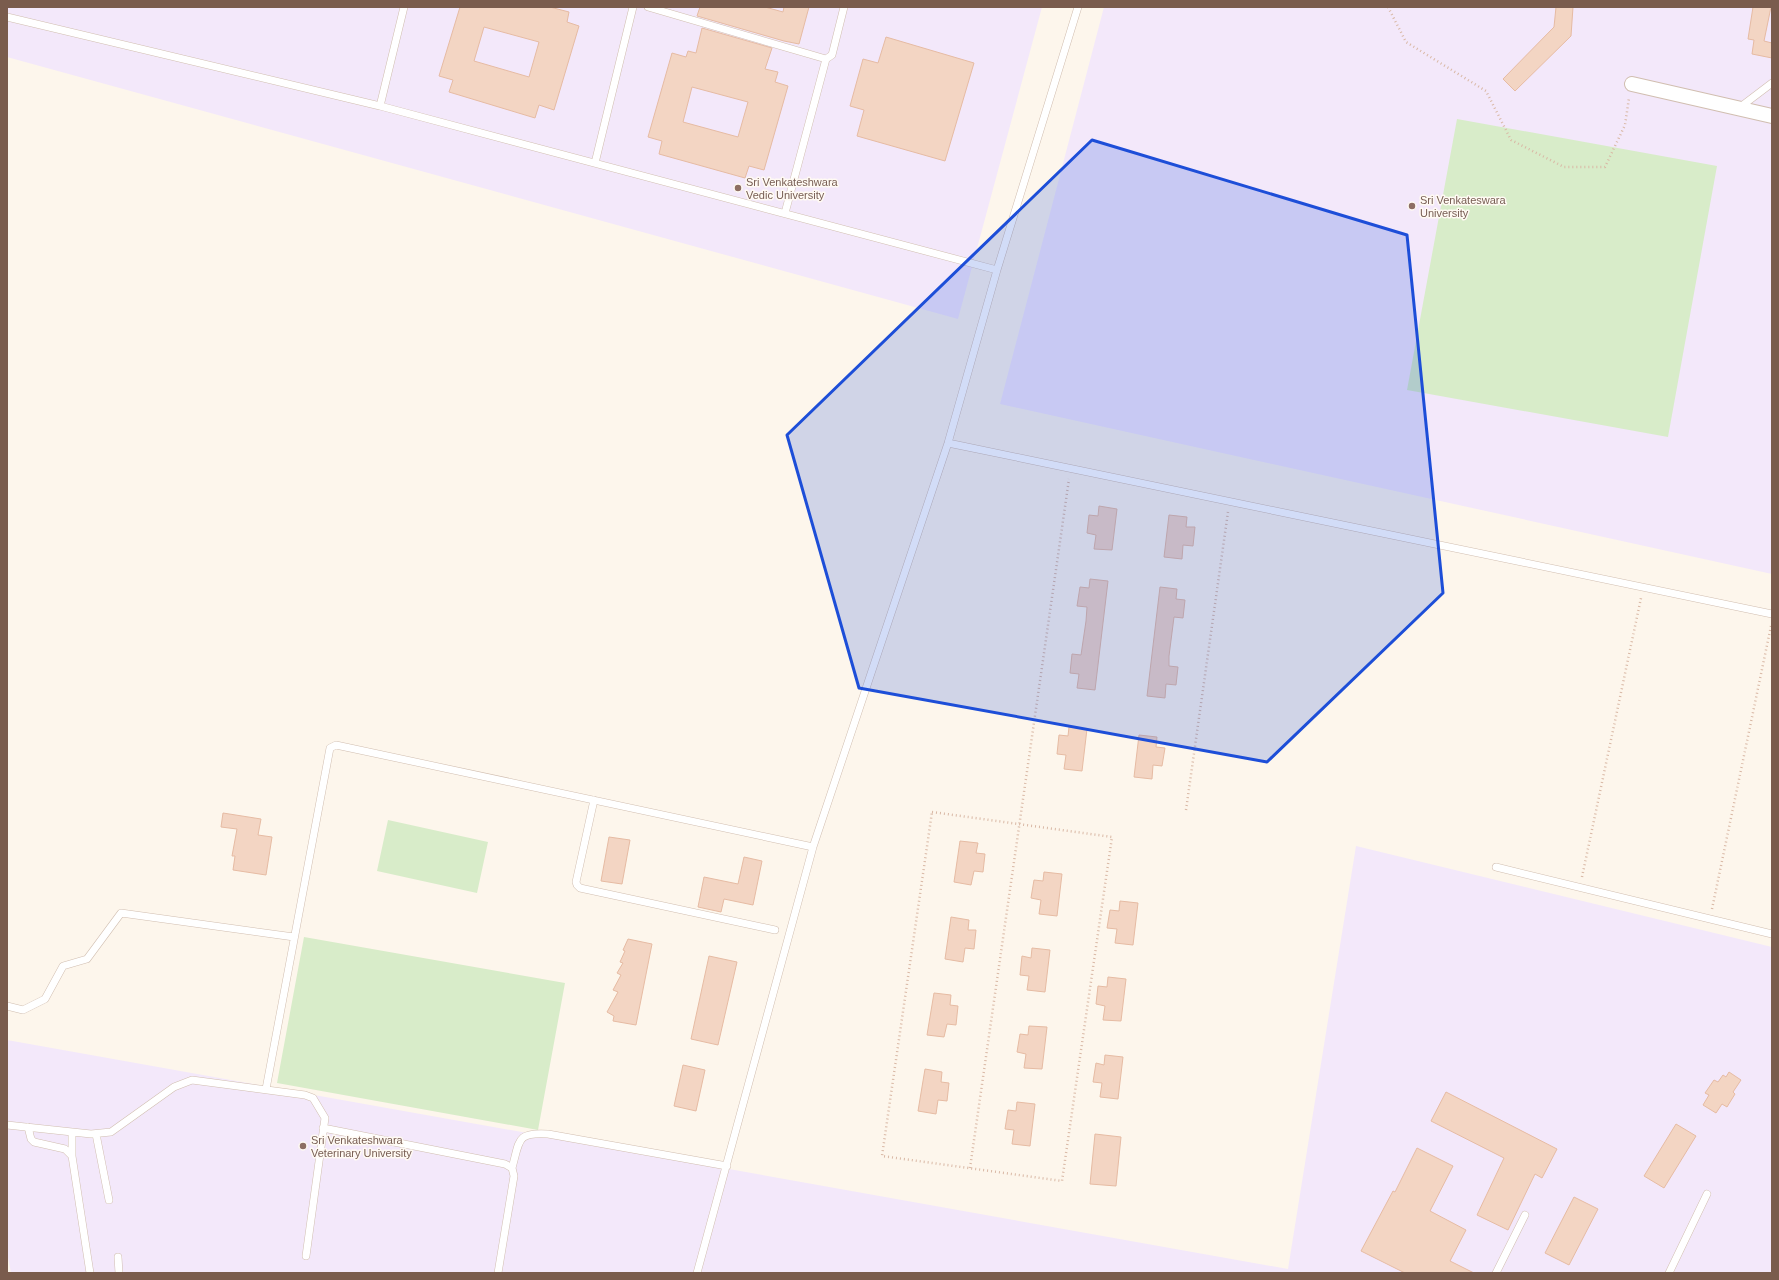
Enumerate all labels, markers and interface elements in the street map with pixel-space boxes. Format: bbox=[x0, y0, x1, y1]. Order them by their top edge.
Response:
place label: Sri Venkateshwara Vedic University bbox=[746, 176, 839, 201]
marker: Sri Venkateshwara Vedic University bbox=[733, 183, 743, 193]
place label: Sri Venkateswara University bbox=[1420, 194, 1506, 219]
marker: Sri Venkateswara University bbox=[1407, 201, 1417, 211]
place label: Sri Venkateshwara Veterinary University bbox=[311, 1134, 412, 1159]
marker: Sri Venkateshwara Veterinary University bbox=[298, 1141, 308, 1151]

